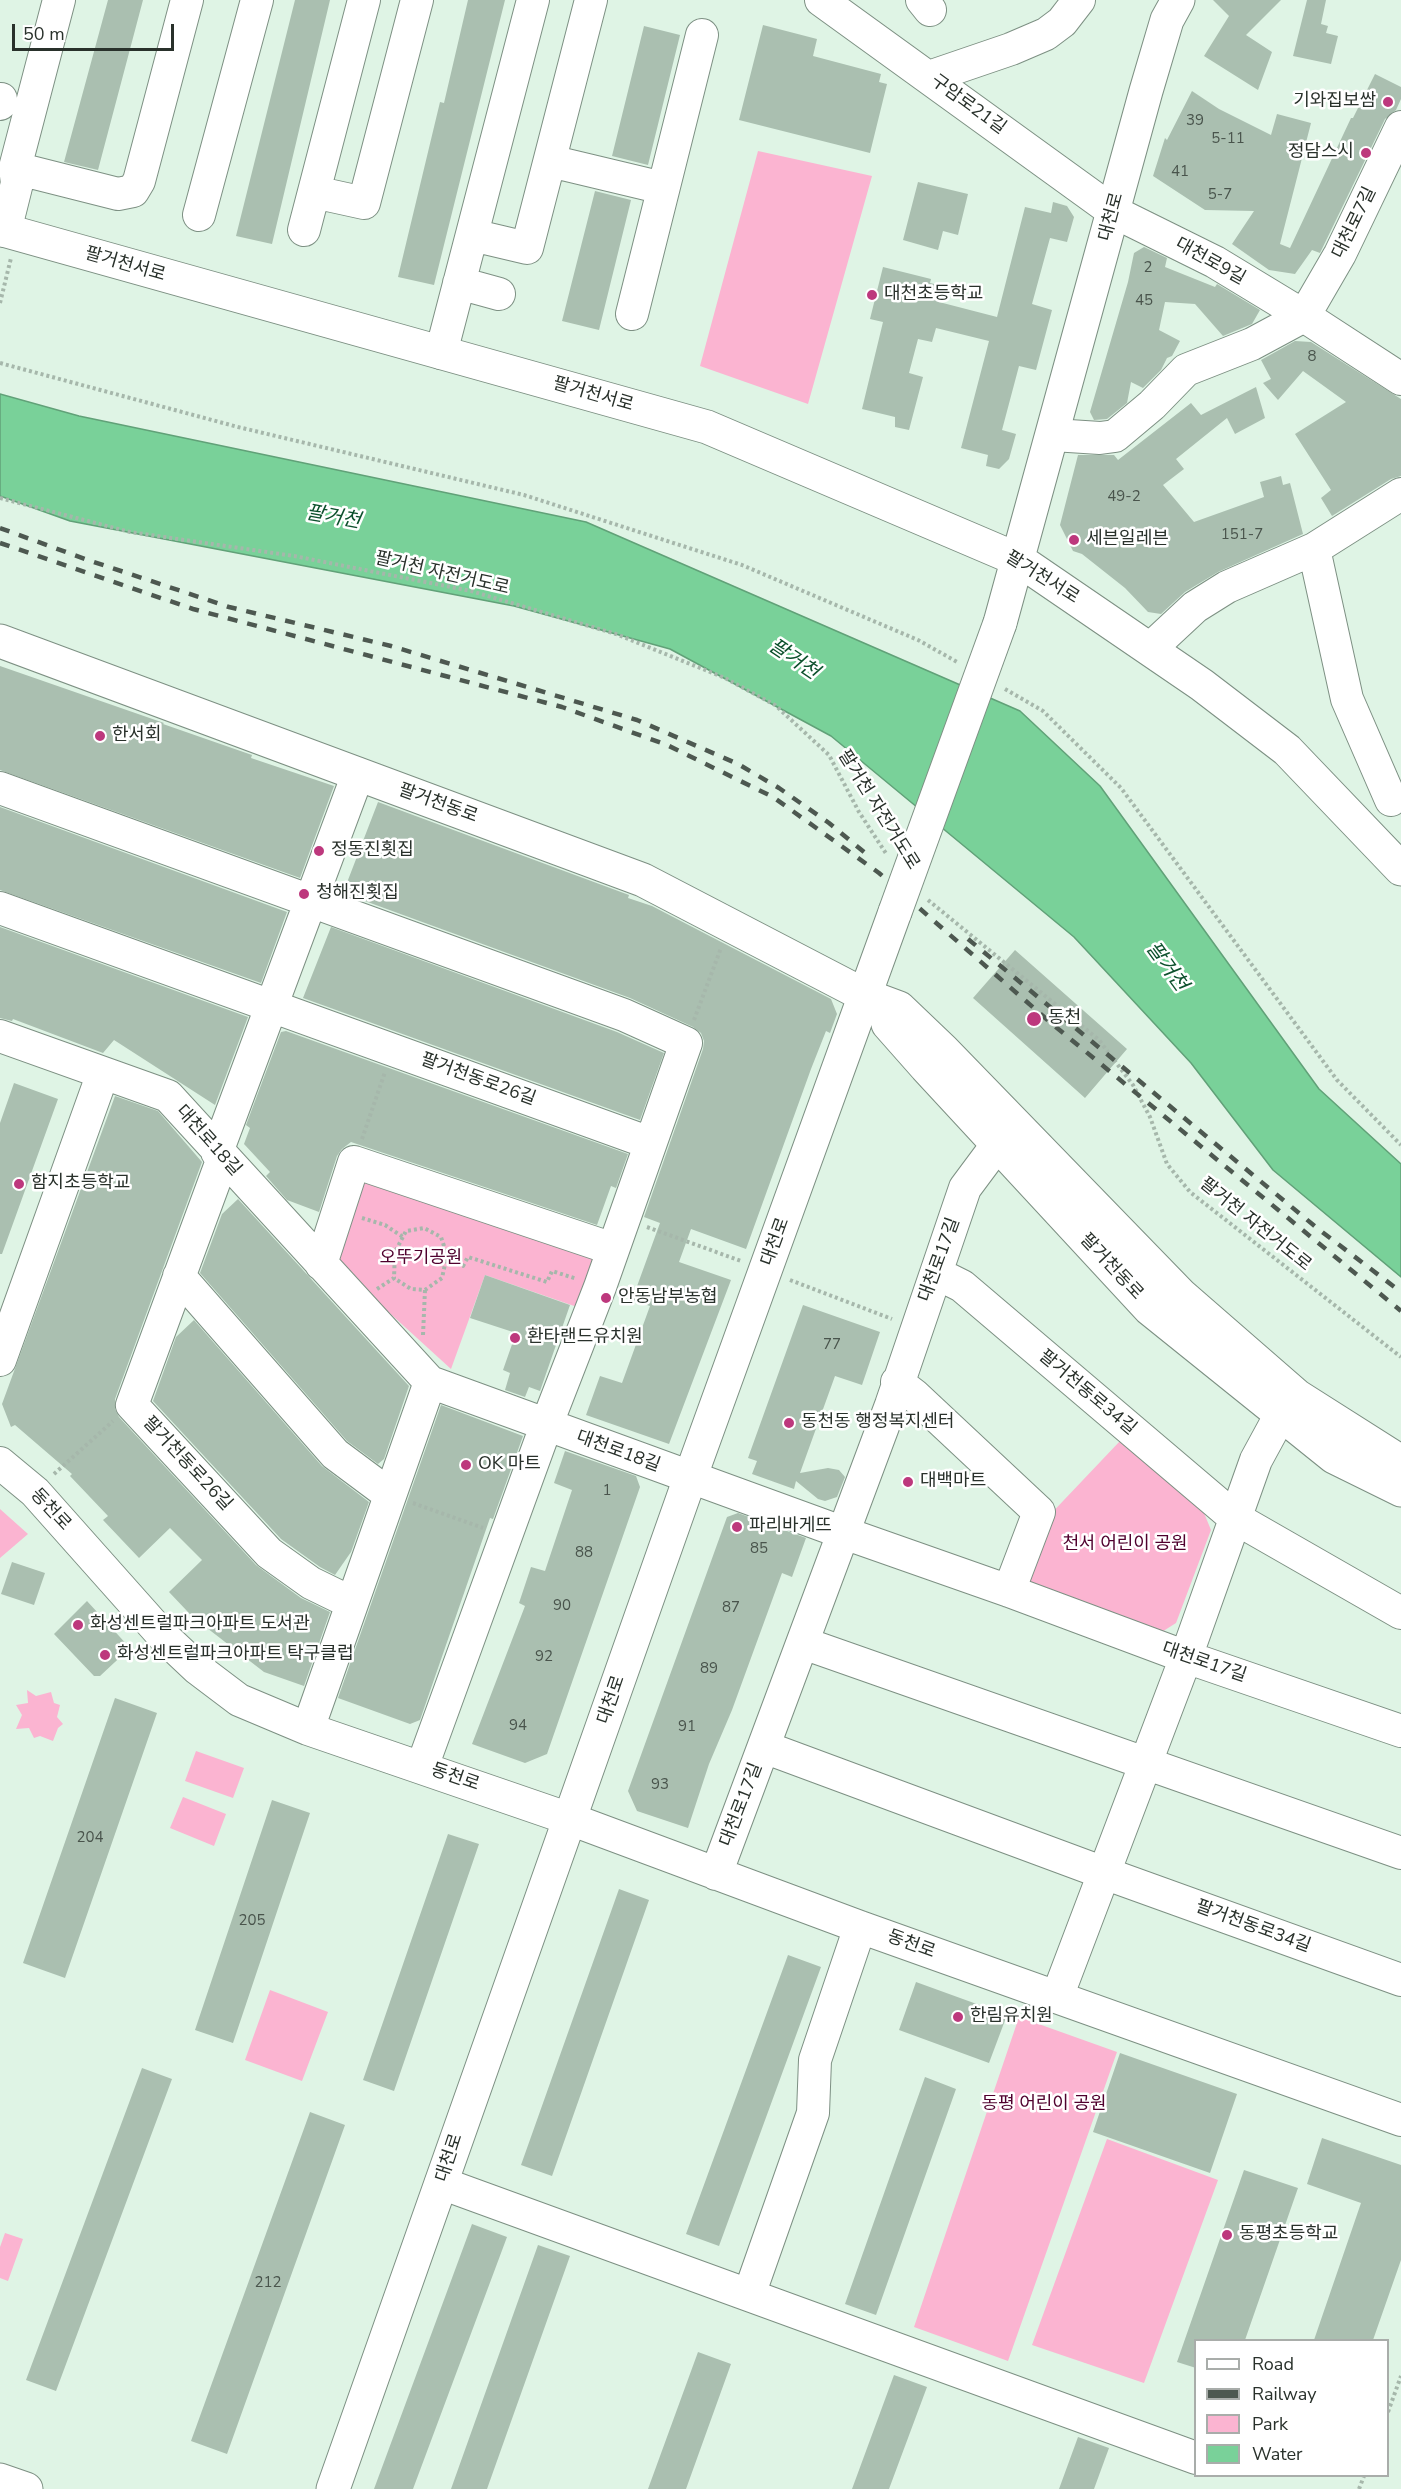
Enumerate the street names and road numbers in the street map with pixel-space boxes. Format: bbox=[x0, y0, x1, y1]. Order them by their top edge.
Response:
street label: 구암로21길 bbox=[926, 70, 1010, 140]
street label: 대천로7길 bbox=[1328, 184, 1382, 262]
street label: 대천로 bbox=[1095, 190, 1129, 244]
street label: 대천로9길 bbox=[1171, 234, 1249, 290]
street label: 팔거천서로 bbox=[82, 243, 168, 287]
street label: 팔거천서로 bbox=[550, 373, 636, 417]
street label: 팔거천서로 bbox=[1001, 547, 1083, 609]
street label: 팔거천 자전거도로 bbox=[373, 548, 511, 600]
street label: 팔거천 자전거도로 bbox=[833, 746, 923, 874]
street label: 팔거천동로 bbox=[395, 780, 481, 828]
street label: 팔거천동로26길 bbox=[417, 1049, 539, 1111]
street label: 대천로18길 bbox=[171, 1101, 245, 1181]
street label: 팔거천 자전거도로 bbox=[1195, 1173, 1315, 1277]
street label: 대천로 bbox=[757, 1215, 795, 1269]
street label: 대천로17길 bbox=[915, 1215, 965, 1305]
street label: 팔거천동로 bbox=[1075, 1229, 1147, 1305]
street label: 팔거천동로34길 bbox=[1034, 1346, 1140, 1440]
street label: 팔거천동로26길 bbox=[138, 1412, 236, 1516]
street label: 대천로18길 bbox=[573, 1427, 663, 1477]
street label: 동천로 bbox=[25, 1484, 75, 1536]
street label: 대천로17길 bbox=[1159, 1638, 1249, 1688]
street label: 대천로 bbox=[594, 1673, 630, 1727]
street label: 동천로 bbox=[428, 1760, 482, 1796]
street label: 대천로17길 bbox=[716, 1760, 768, 1850]
street label: 팔거천동로34길 bbox=[1192, 1896, 1314, 1958]
street label: 동천로 bbox=[884, 1926, 938, 1964]
street label: 대천로 bbox=[432, 2131, 468, 2185]

